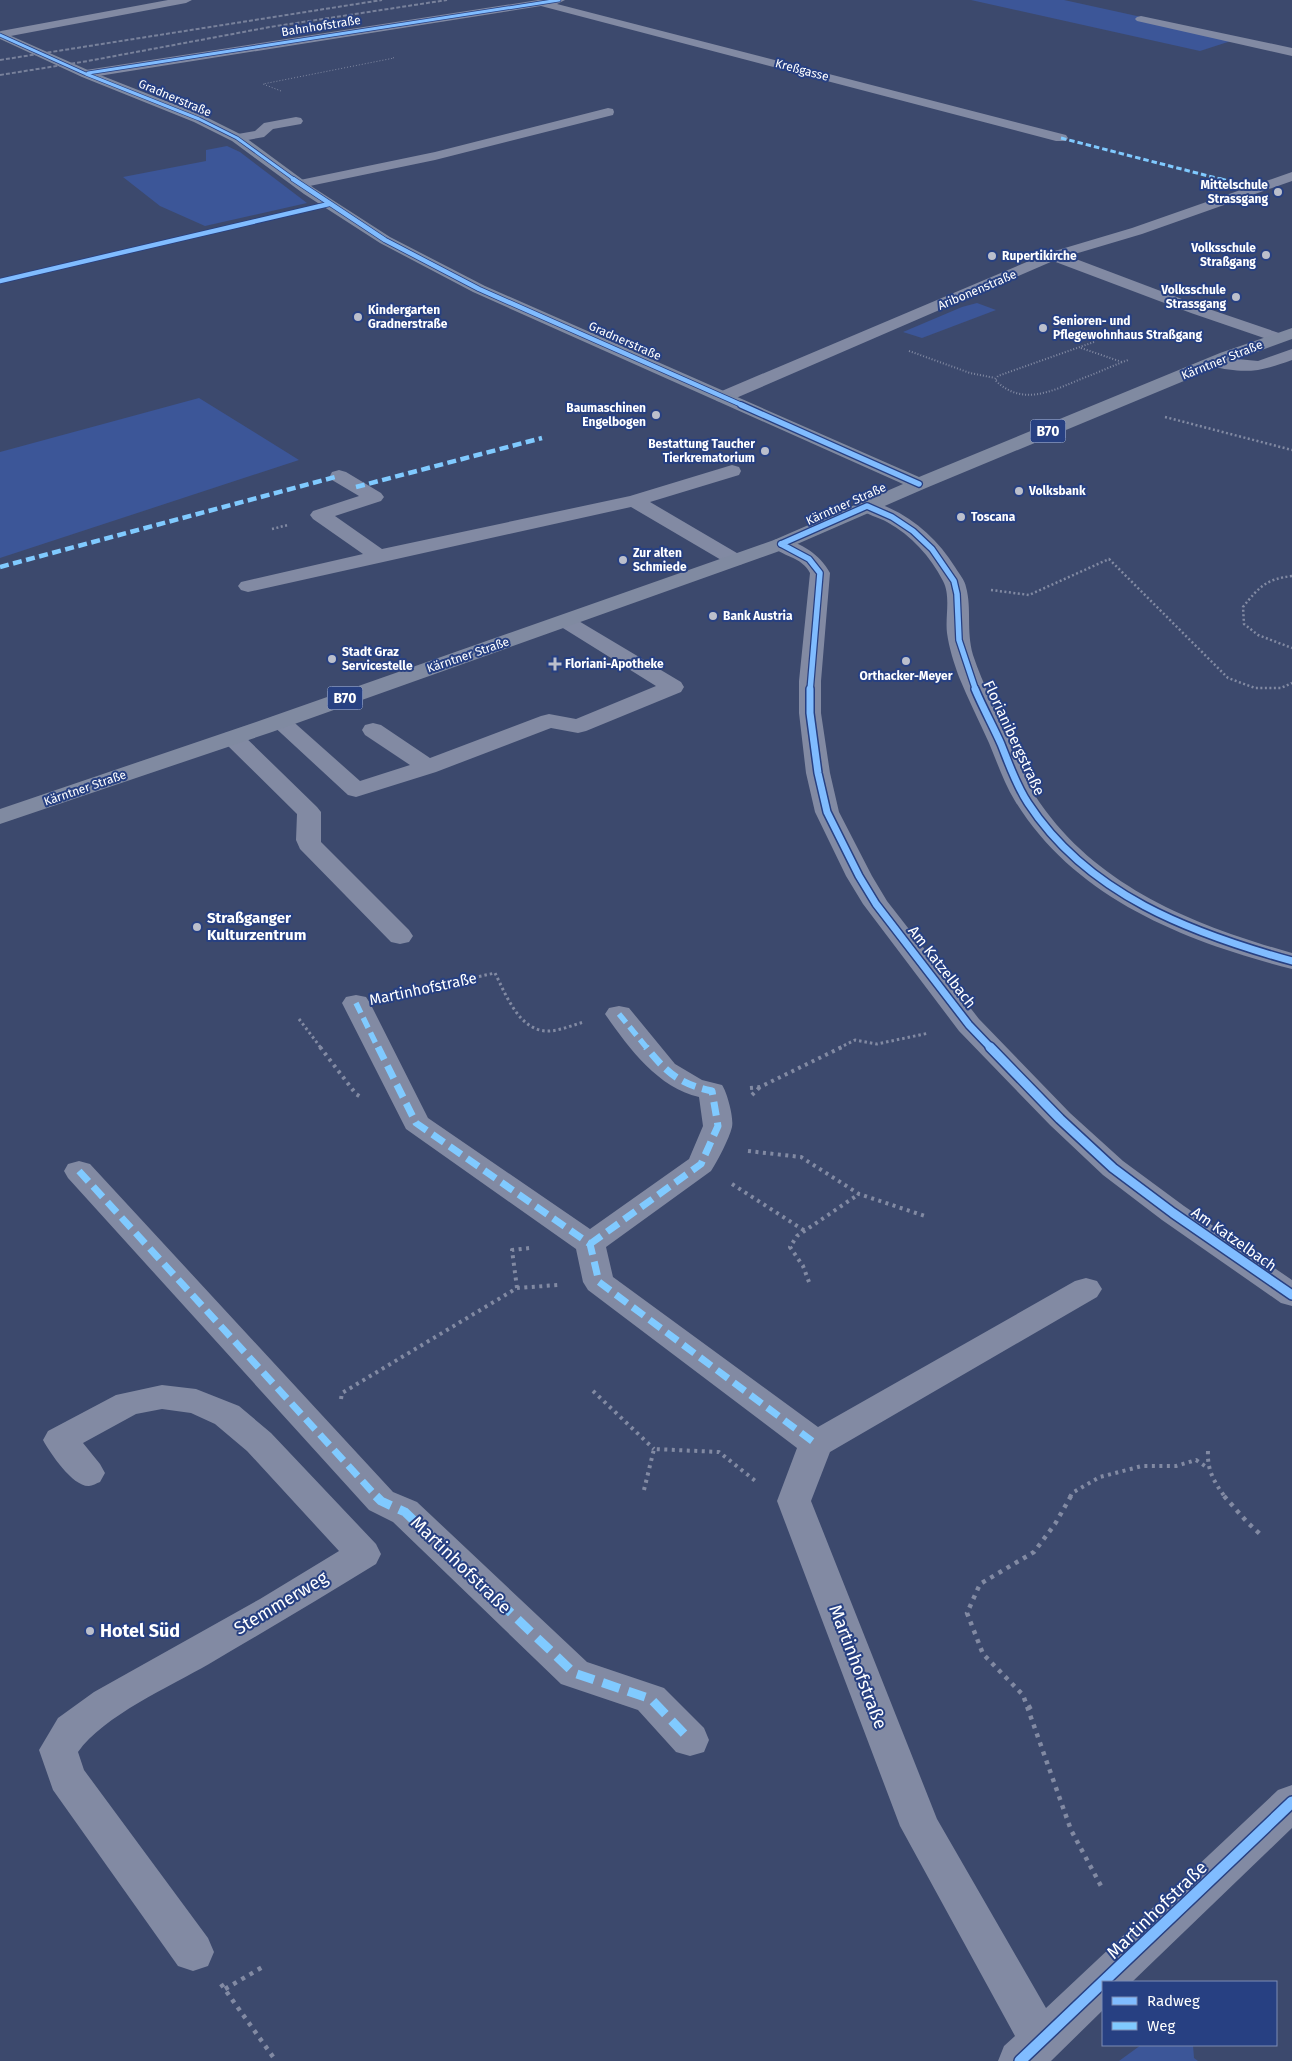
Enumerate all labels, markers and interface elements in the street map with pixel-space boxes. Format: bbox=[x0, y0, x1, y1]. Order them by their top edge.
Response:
street label: Bahnhofstraße bbox=[280, 13, 362, 39]
street label: Kreßgasse bbox=[774, 56, 830, 84]
street label: Gradnerstraße bbox=[136, 76, 214, 120]
place label: Mittelschule Strassgang bbox=[1200, 178, 1268, 206]
marker: Mittelschule Strassgang bbox=[1272, 186, 1284, 198]
place label: Volksschule Straßgang bbox=[1190, 241, 1256, 269]
place label: Rupertikirche bbox=[1002, 249, 1077, 263]
marker: Volksschule Straßgang bbox=[1260, 249, 1272, 261]
marker: Rupertikirche bbox=[986, 250, 998, 262]
street label: Aribonenstraße bbox=[936, 267, 1018, 313]
place label: Volksschule Strassgang bbox=[1160, 283, 1226, 311]
marker: Volksschule Strassgang bbox=[1230, 291, 1242, 303]
place label: Kindergarten Gradnerstraße bbox=[368, 303, 448, 331]
marker: Kindergarten Gradnerstraße bbox=[352, 311, 364, 323]
place label: Senioren- und Pflegewohnhaus Straßgang bbox=[1053, 314, 1203, 342]
street label: Gradnerstraße bbox=[587, 319, 663, 363]
marker: Senioren- und Pflegewohnhaus Straßgang bbox=[1037, 322, 1049, 334]
street label: Kärntner Straße bbox=[1179, 337, 1265, 383]
place label: Baumaschinen Engelbogen bbox=[566, 401, 646, 429]
marker: Baumaschinen Engelbogen bbox=[650, 409, 662, 421]
road number: B70 bbox=[1030, 420, 1066, 442]
place label: Bestattung Taucher Tierkrematorium bbox=[648, 437, 755, 465]
marker: Bestattung Taucher Tierkrematorium bbox=[759, 445, 771, 457]
street label: Kärntner Straße bbox=[804, 480, 888, 528]
place label: Volksbank bbox=[1028, 484, 1086, 498]
marker: Volksbank bbox=[1013, 485, 1025, 497]
place label: Toscana bbox=[971, 510, 1016, 524]
marker: Toscana bbox=[955, 511, 967, 523]
place label: Zur alten Schmiede bbox=[633, 546, 687, 574]
marker: Zur alten Schmiede bbox=[617, 554, 629, 566]
place label: Bank Austria bbox=[723, 609, 793, 623]
marker: Bank Austria bbox=[707, 610, 719, 622]
street label: Kärntner Straße bbox=[425, 634, 511, 676]
place label: Stadt Graz Servicestelle bbox=[342, 645, 413, 673]
marker: Stadt Graz Servicestelle bbox=[326, 653, 338, 665]
marker: Orthacker-Meyer bbox=[900, 655, 912, 667]
place label: Floriani-Apotheke bbox=[565, 657, 664, 671]
marker: Floriani-Apotheke bbox=[549, 658, 561, 670]
place label: Orthacker-Meyer bbox=[860, 669, 953, 683]
street label: Florianibergstraße bbox=[979, 678, 1049, 798]
road number: B70 bbox=[328, 686, 362, 710]
street label: Kärntner Straße bbox=[42, 767, 128, 809]
place label: Straßganger Kulturzentrum bbox=[207, 909, 306, 944]
marker: Straßganger Kulturzentrum bbox=[191, 921, 203, 933]
street label: Am Katzelbach bbox=[904, 922, 980, 1012]
street label: Martinhofstraße bbox=[368, 969, 478, 1009]
street label: Am Katzelbach bbox=[1188, 1203, 1280, 1275]
street label: Martinhofstraße bbox=[406, 1511, 516, 1619]
street label: Stemmerweg bbox=[230, 1566, 332, 1640]
street label: Martinhofstraße bbox=[824, 1602, 892, 1732]
place label: Hotel Süd bbox=[100, 1620, 180, 1642]
marker: Hotel Süd bbox=[84, 1625, 96, 1637]
street label: Martinhofstraße bbox=[1102, 1856, 1212, 1964]
legend bbox=[1102, 1981, 1277, 2046]
text: Radweg bbox=[1147, 1992, 1200, 2010]
text: Weg bbox=[1147, 2017, 1175, 2035]

